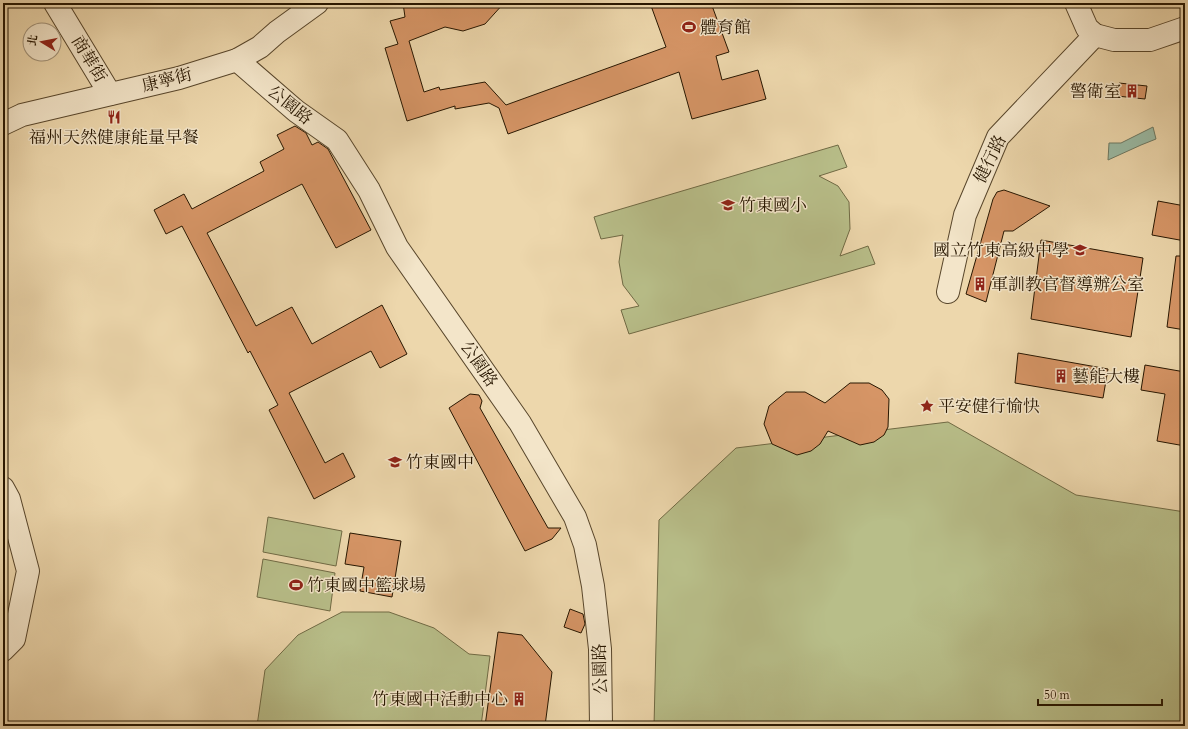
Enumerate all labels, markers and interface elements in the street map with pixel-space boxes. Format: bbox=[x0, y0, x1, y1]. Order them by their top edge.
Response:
place label: 體育館 bbox=[700, 16, 751, 39]
sports icon: 體育館 bbox=[681, 19, 697, 35]
north arrow bbox=[22, 22, 62, 62]
street label: 商華街 bbox=[66, 31, 112, 87]
text: 北 bbox=[24, 34, 41, 47]
street label: 康寧街 bbox=[139, 63, 195, 97]
street label: 公園路 bbox=[263, 80, 317, 130]
place label: 警衛室 bbox=[1070, 80, 1121, 103]
building icon: 警衛室 bbox=[1124, 83, 1140, 99]
restaurant icon: 福州天然健康能量早餐 bbox=[106, 109, 122, 125]
place label: 福州天然健康能量早餐 bbox=[29, 126, 199, 149]
street label: 健行路 bbox=[968, 131, 1012, 187]
place label: 竹東國小 bbox=[739, 194, 807, 217]
school or university icon: 竹東國小 bbox=[720, 197, 736, 213]
place label: 國立竹東高級中學 bbox=[933, 239, 1069, 262]
school or university icon: 國立竹東高級中學 bbox=[1072, 242, 1088, 258]
place label: 軍訓教官督導辦公室 bbox=[991, 273, 1144, 296]
building icon: 軍訓教官督導辦公室 bbox=[972, 276, 988, 292]
street label: 公園路 bbox=[455, 336, 503, 392]
place label: 藝能大樓 bbox=[1072, 365, 1140, 388]
building icon: 藝能大樓 bbox=[1053, 368, 1069, 384]
place label: 平安健行愉快 bbox=[938, 395, 1040, 418]
place icon: 平安健行愉快 bbox=[919, 398, 935, 414]
place label: 竹東國中 bbox=[406, 451, 474, 474]
school or university icon: 竹東國中 bbox=[387, 454, 403, 470]
place label: 竹東國中籃球場 bbox=[307, 574, 426, 597]
sports icon: 竹東國中籃球場 bbox=[288, 577, 304, 593]
street label: 公園路 bbox=[588, 643, 612, 695]
scale bar bbox=[1038, 681, 1162, 707]
text: 50 m bbox=[1044, 687, 1071, 703]
place label: 竹東國中活動中心 bbox=[372, 688, 508, 711]
building icon: 竹東國中活動中心 bbox=[511, 691, 527, 707]

